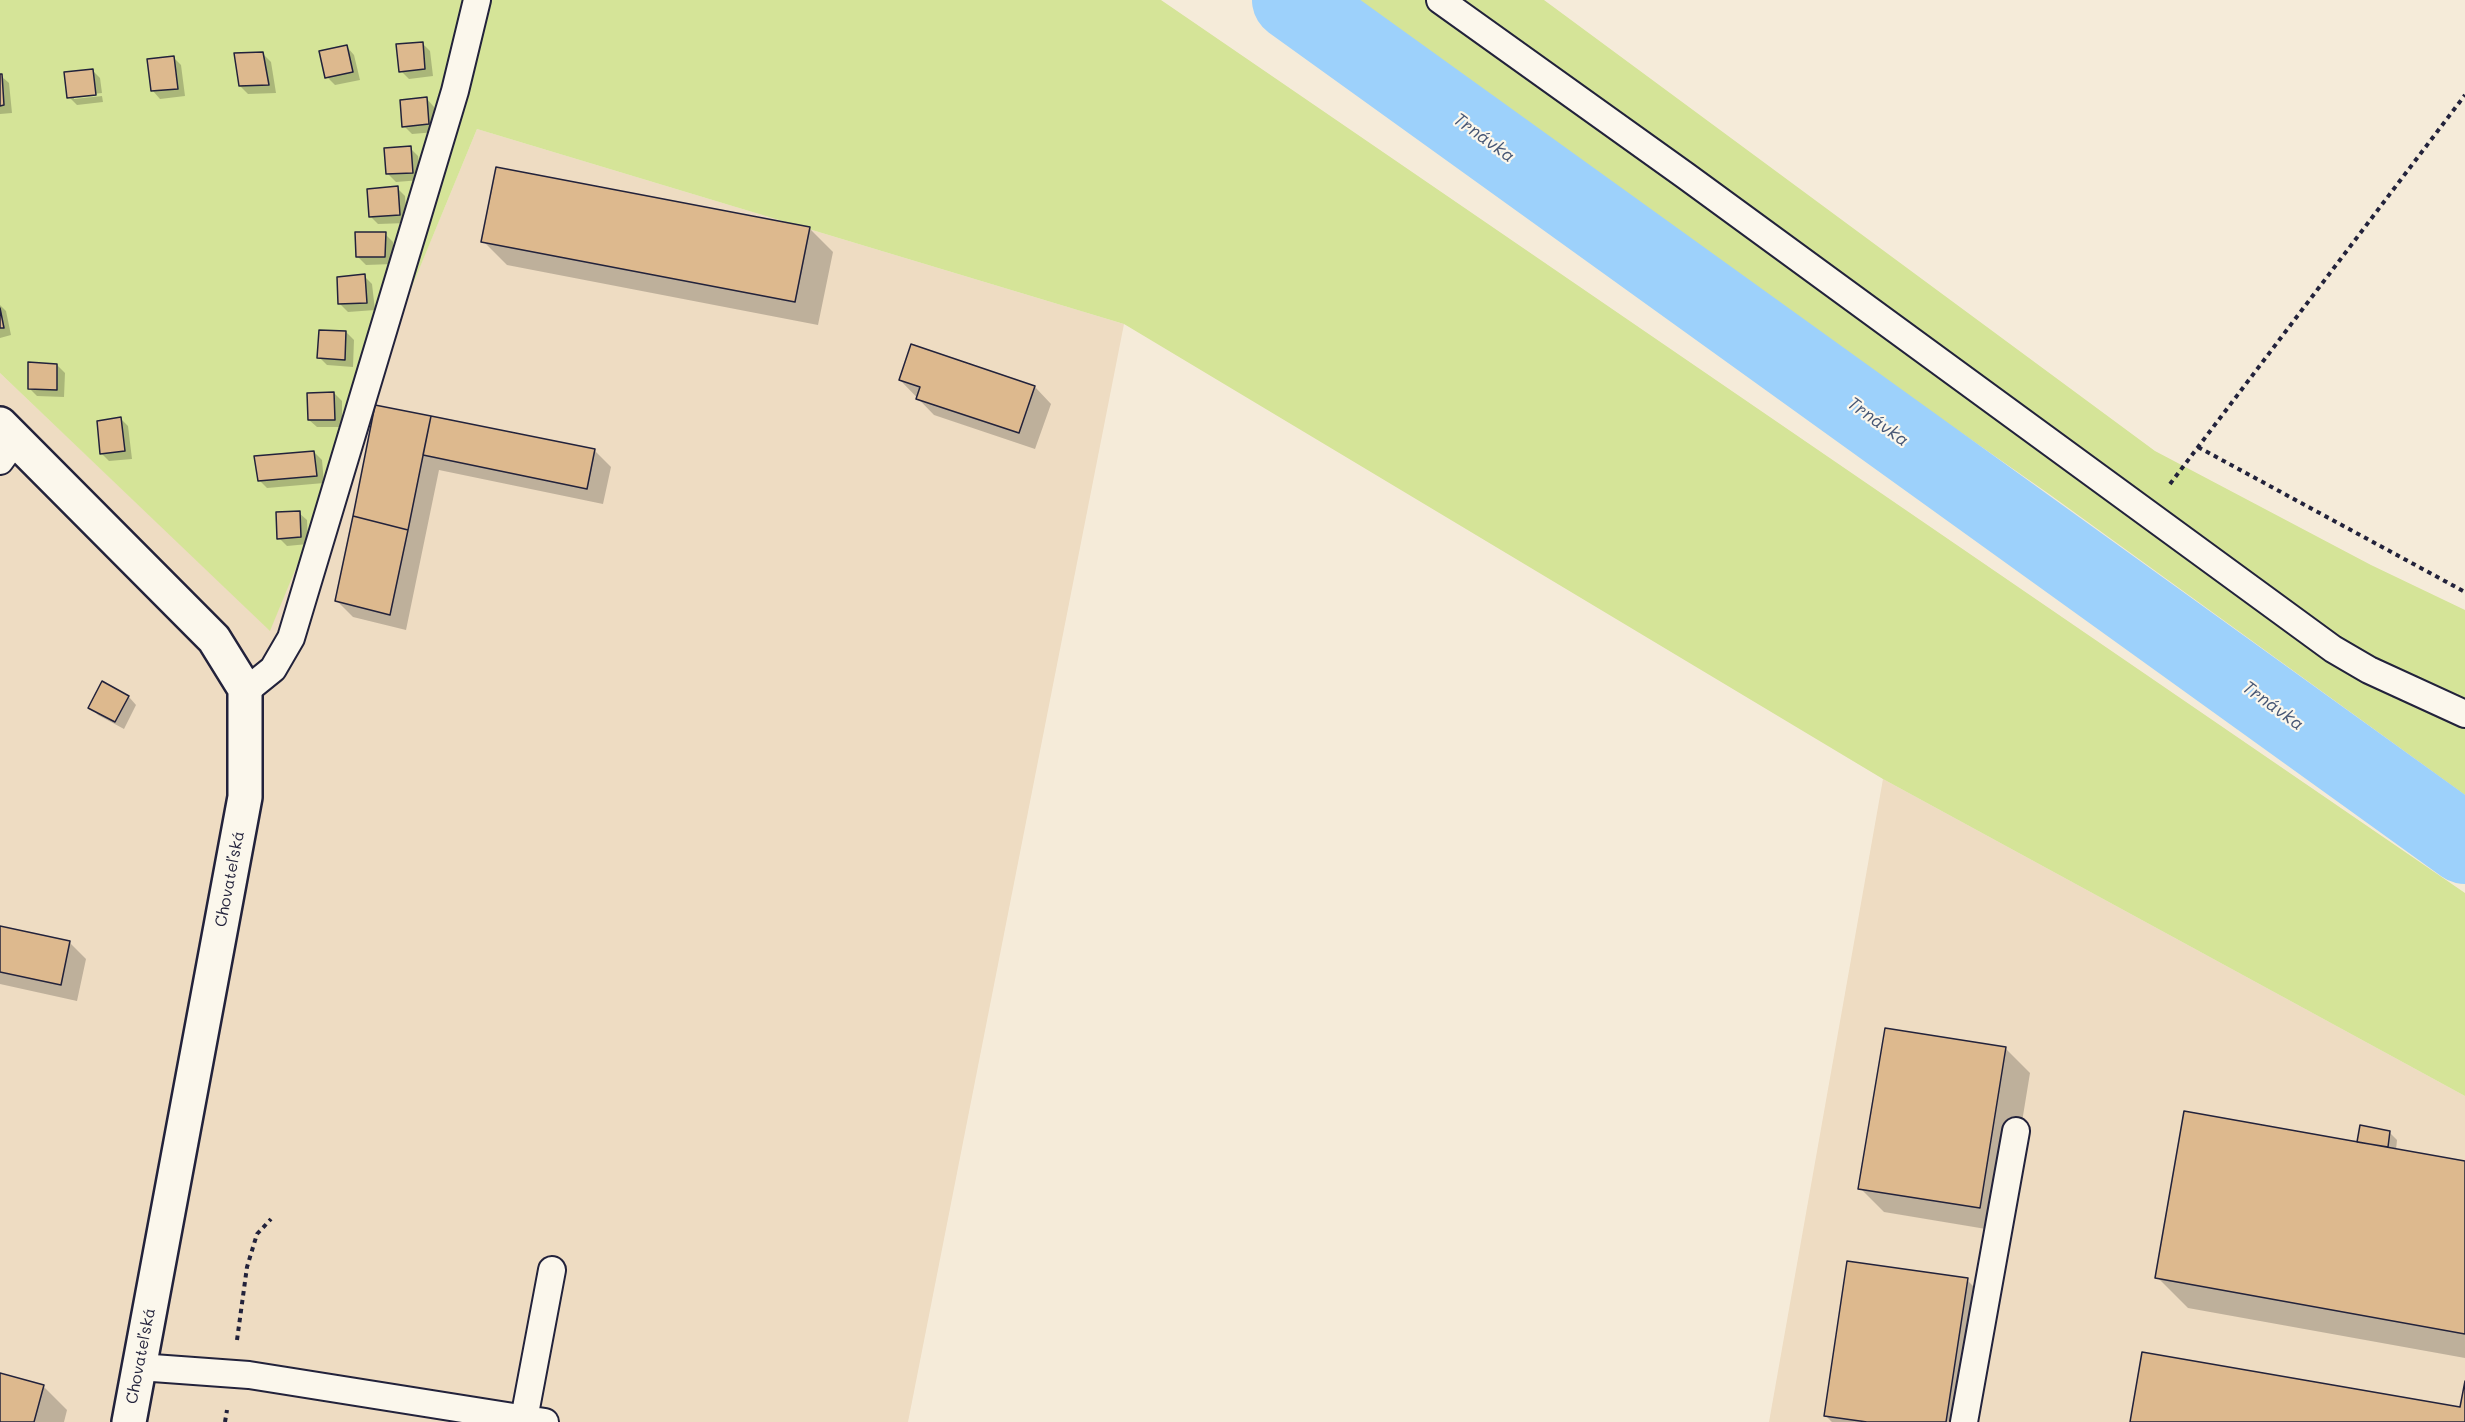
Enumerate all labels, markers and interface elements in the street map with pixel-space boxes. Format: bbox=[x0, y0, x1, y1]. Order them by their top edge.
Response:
water label: Trnávka bbox=[1449, 109, 1519, 167]
water label: Trnávka bbox=[1843, 393, 1913, 451]
water label: Trnávka bbox=[2238, 677, 2308, 735]
street label: Chovateľská bbox=[211, 829, 249, 929]
street label: Chovateľská bbox=[122, 1306, 160, 1406]

